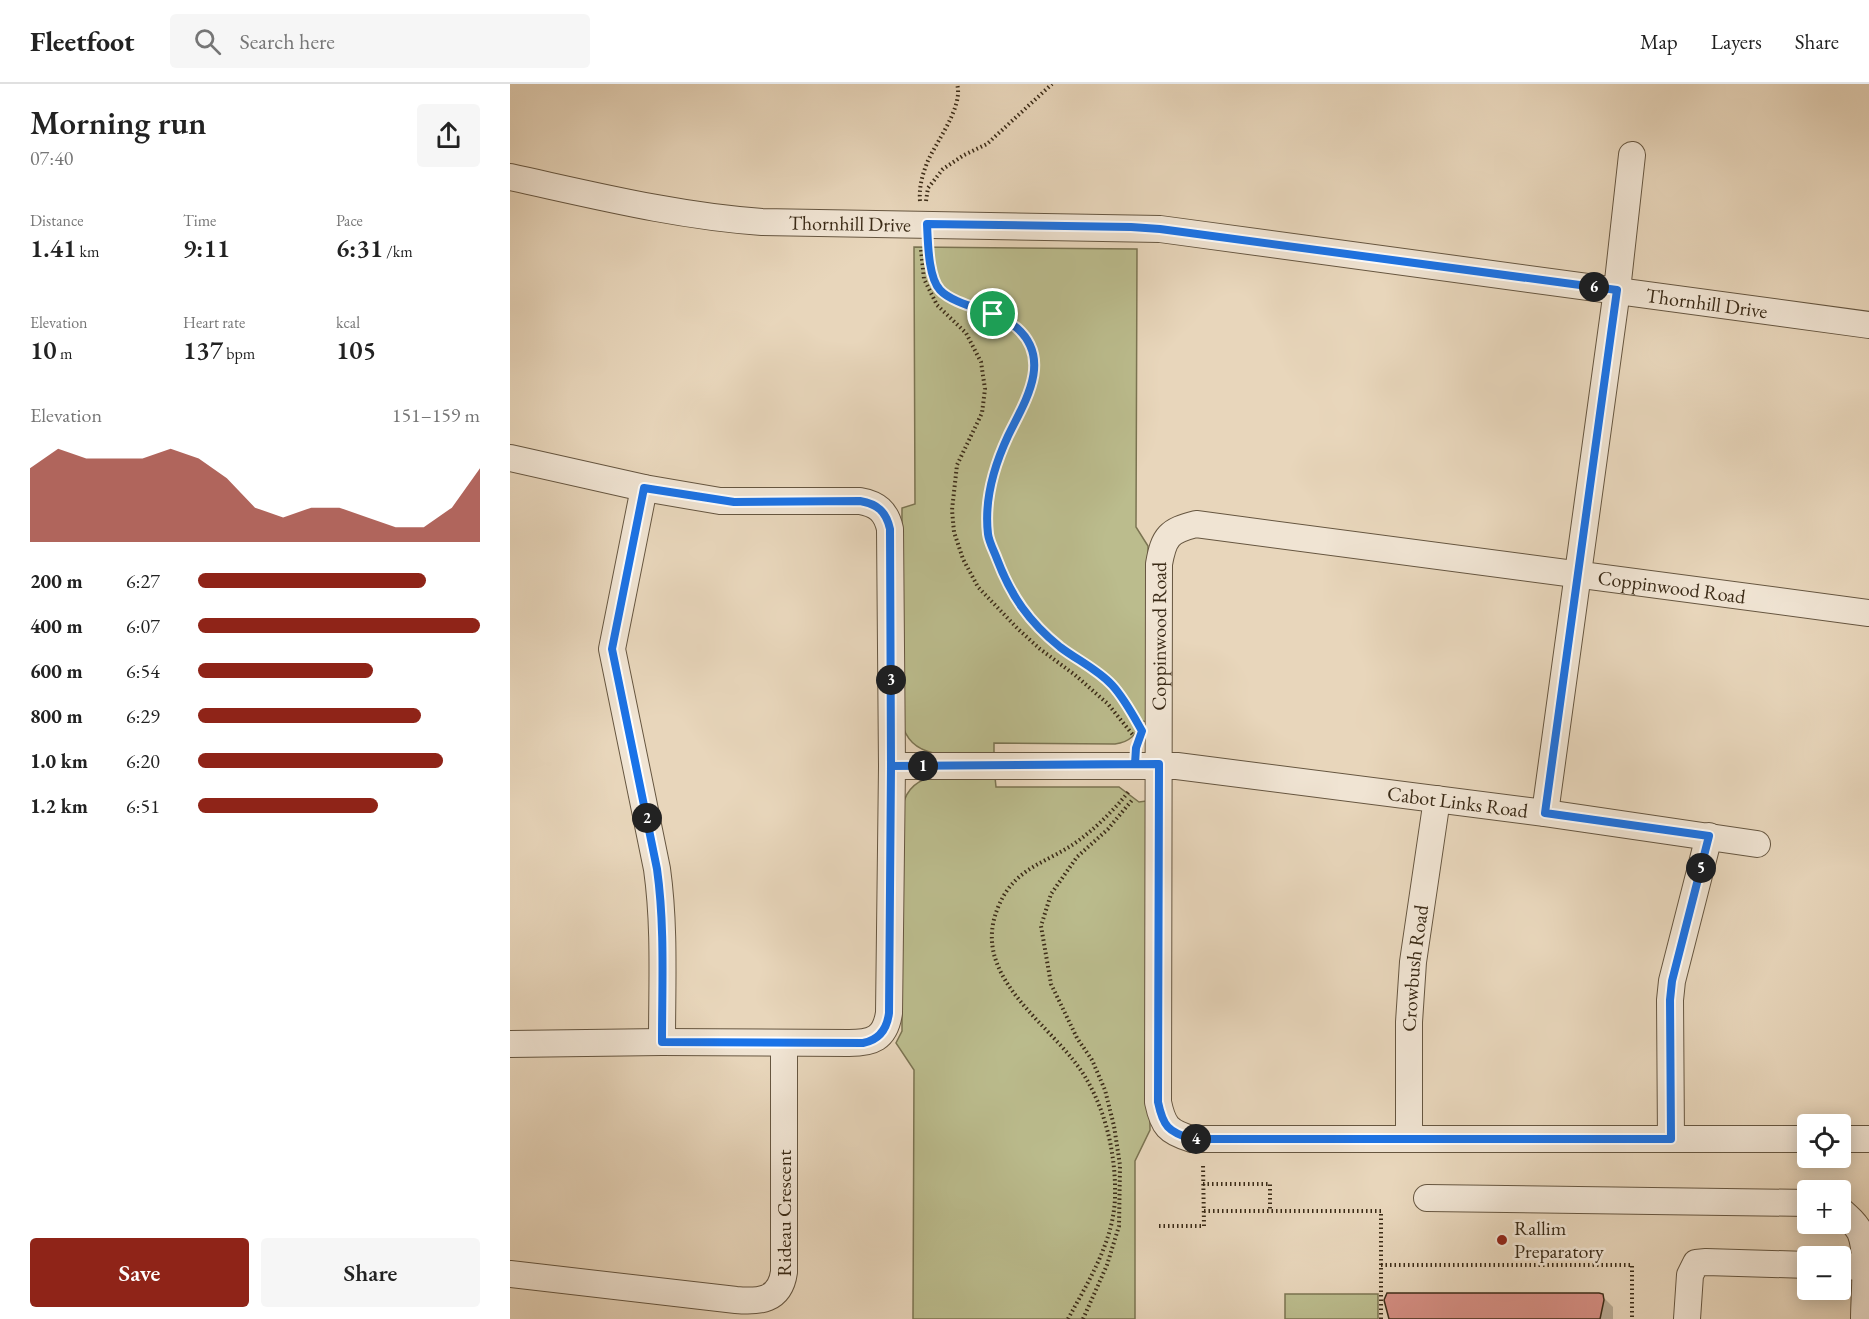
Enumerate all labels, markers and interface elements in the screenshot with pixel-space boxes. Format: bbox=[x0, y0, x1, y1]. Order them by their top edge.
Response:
search box bbox=[170, 14, 590, 68]
text: Fleetfoot bbox=[30, 23, 134, 59]
icon: search bbox=[191, 25, 224, 58]
text: Search here bbox=[239, 27, 335, 56]
text: Map bbox=[1640, 28, 1678, 55]
text: Layers bbox=[1711, 28, 1762, 55]
text: Share bbox=[1795, 28, 1839, 55]
text: Morning run bbox=[30, 101, 207, 144]
button: share bbox=[417, 104, 480, 167]
text: 07:40 bbox=[30, 145, 73, 171]
street label: Thornhill Drive bbox=[788, 209, 911, 238]
text: Distance bbox=[30, 210, 83, 231]
text: Time bbox=[183, 210, 216, 231]
text: Pace bbox=[336, 210, 363, 231]
text: 1.41 bbox=[30, 231, 76, 265]
text: 9:11 bbox=[183, 231, 230, 265]
text: 6:31 bbox=[336, 231, 383, 265]
text: km bbox=[76, 241, 99, 262]
text: /km bbox=[383, 241, 413, 262]
pin: 6 bbox=[1579, 272, 1609, 302]
text: 6 bbox=[1590, 276, 1598, 297]
street label: Thornhill Drive bbox=[1644, 282, 1769, 324]
pin bbox=[967, 288, 1018, 339]
icon: arrive bbox=[976, 297, 1009, 330]
text: Elevation bbox=[30, 312, 88, 333]
text: Heart rate bbox=[183, 312, 245, 333]
text: kcal bbox=[336, 312, 360, 333]
text: 10 bbox=[30, 333, 57, 367]
text: 137 bbox=[183, 333, 223, 367]
text: 105 bbox=[336, 333, 376, 367]
text: m bbox=[57, 343, 72, 364]
text: bpm bbox=[223, 343, 255, 364]
text: Elevation bbox=[30, 402, 102, 428]
text: 151–159 m bbox=[392, 402, 480, 428]
street label: Coppinwood Road bbox=[1146, 561, 1172, 711]
street label: Coppinwood Road bbox=[1596, 564, 1748, 610]
text: 200 m bbox=[30, 568, 83, 594]
text: 6:27 bbox=[126, 568, 160, 594]
text: 400 m bbox=[30, 613, 83, 639]
text: 6:07 bbox=[126, 613, 160, 639]
text: 600 m bbox=[30, 658, 83, 684]
text: 6:54 bbox=[126, 658, 160, 684]
pin: 3 bbox=[876, 665, 906, 695]
text: 3 bbox=[887, 669, 895, 690]
text: 800 m bbox=[30, 703, 83, 729]
text: 6:29 bbox=[126, 703, 160, 729]
text: 1.0 km bbox=[30, 748, 88, 774]
text: 6:20 bbox=[126, 748, 160, 774]
pin: 1 bbox=[908, 751, 938, 781]
text: 1 bbox=[919, 755, 927, 776]
street label: Cabot Links Road bbox=[1386, 780, 1530, 824]
text: 1.2 km bbox=[30, 793, 88, 819]
text: 6:51 bbox=[126, 793, 160, 819]
pin: 2 bbox=[632, 803, 662, 833]
text: 2 bbox=[643, 807, 651, 828]
pin: 5 bbox=[1686, 853, 1716, 883]
text: 5 bbox=[1697, 857, 1705, 878]
street label: Crowbush Road bbox=[1396, 902, 1434, 1032]
map controls bbox=[1797, 1114, 1851, 1300]
button: locate bbox=[1797, 1114, 1851, 1168]
pin: 4 bbox=[1181, 1124, 1211, 1154]
text: 4 bbox=[1192, 1128, 1200, 1149]
street label: Rideau Crescent bbox=[771, 1149, 797, 1277]
button: + bbox=[1797, 1180, 1851, 1234]
place label: Rallim Preparatory bbox=[1514, 1215, 1604, 1264]
marker: Rallim Preparatory bbox=[1495, 1233, 1509, 1247]
button: Save bbox=[30, 1238, 249, 1307]
button: Share bbox=[261, 1238, 480, 1307]
button: − bbox=[1797, 1246, 1851, 1300]

